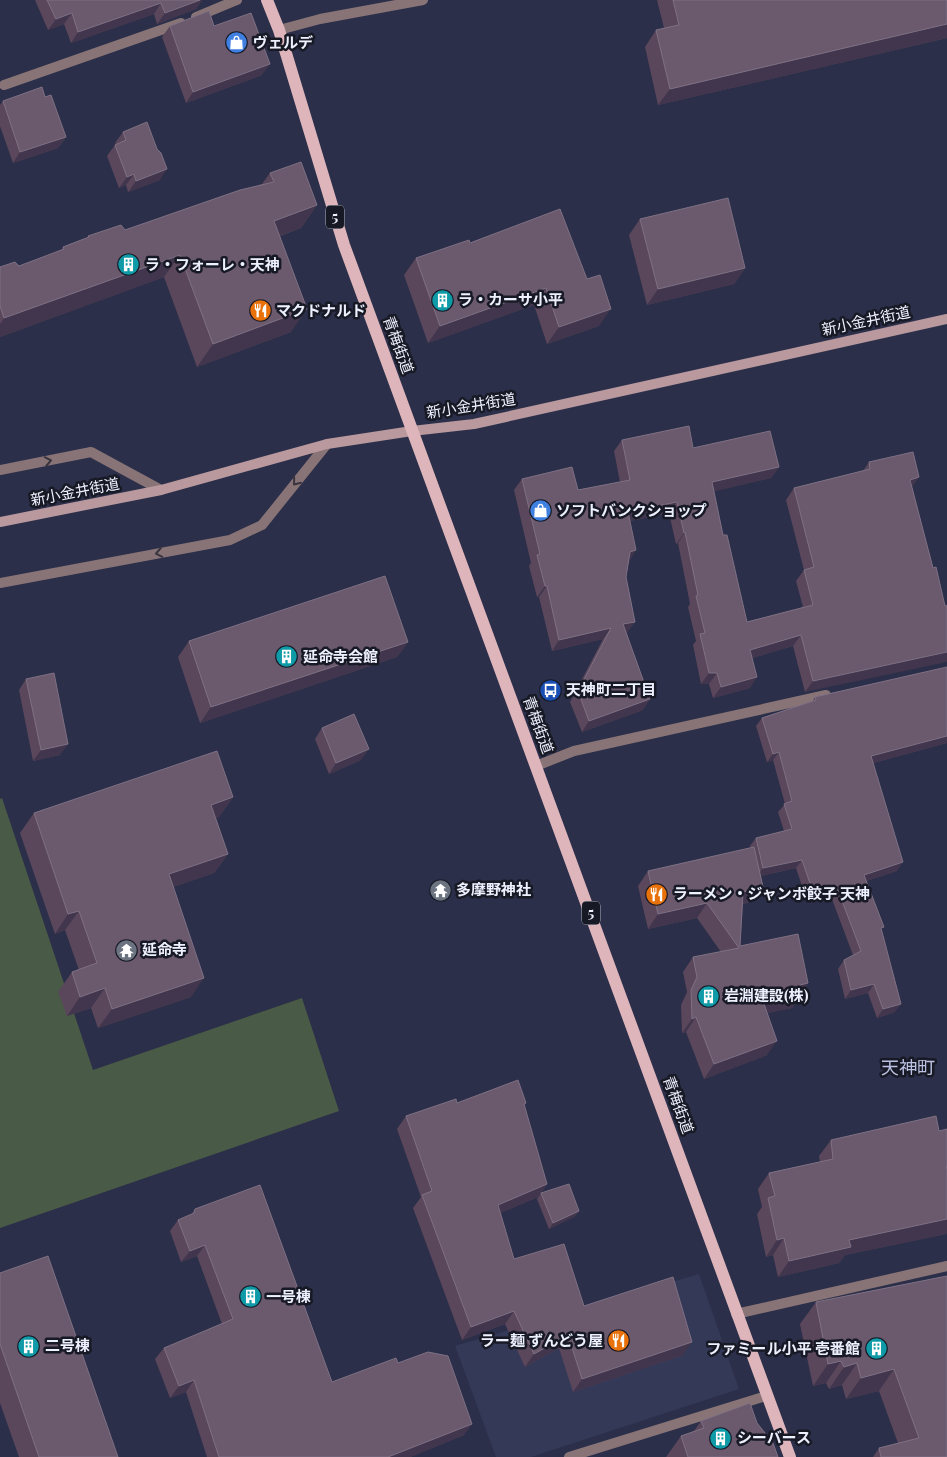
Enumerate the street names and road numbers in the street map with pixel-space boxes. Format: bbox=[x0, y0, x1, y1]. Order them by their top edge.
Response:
road number: 5 bbox=[326, 206, 344, 228]
street label: 新小金井街道 bbox=[820, 301, 912, 339]
street label: 青梅街道 bbox=[379, 313, 419, 376]
street label: 新小金井街道 bbox=[425, 388, 517, 422]
street label: 新小金井街道 bbox=[29, 473, 121, 509]
street label: 青梅街道 bbox=[519, 693, 559, 756]
road number: 5 bbox=[582, 901, 600, 924]
street label: 青梅街道 bbox=[659, 1073, 699, 1136]

